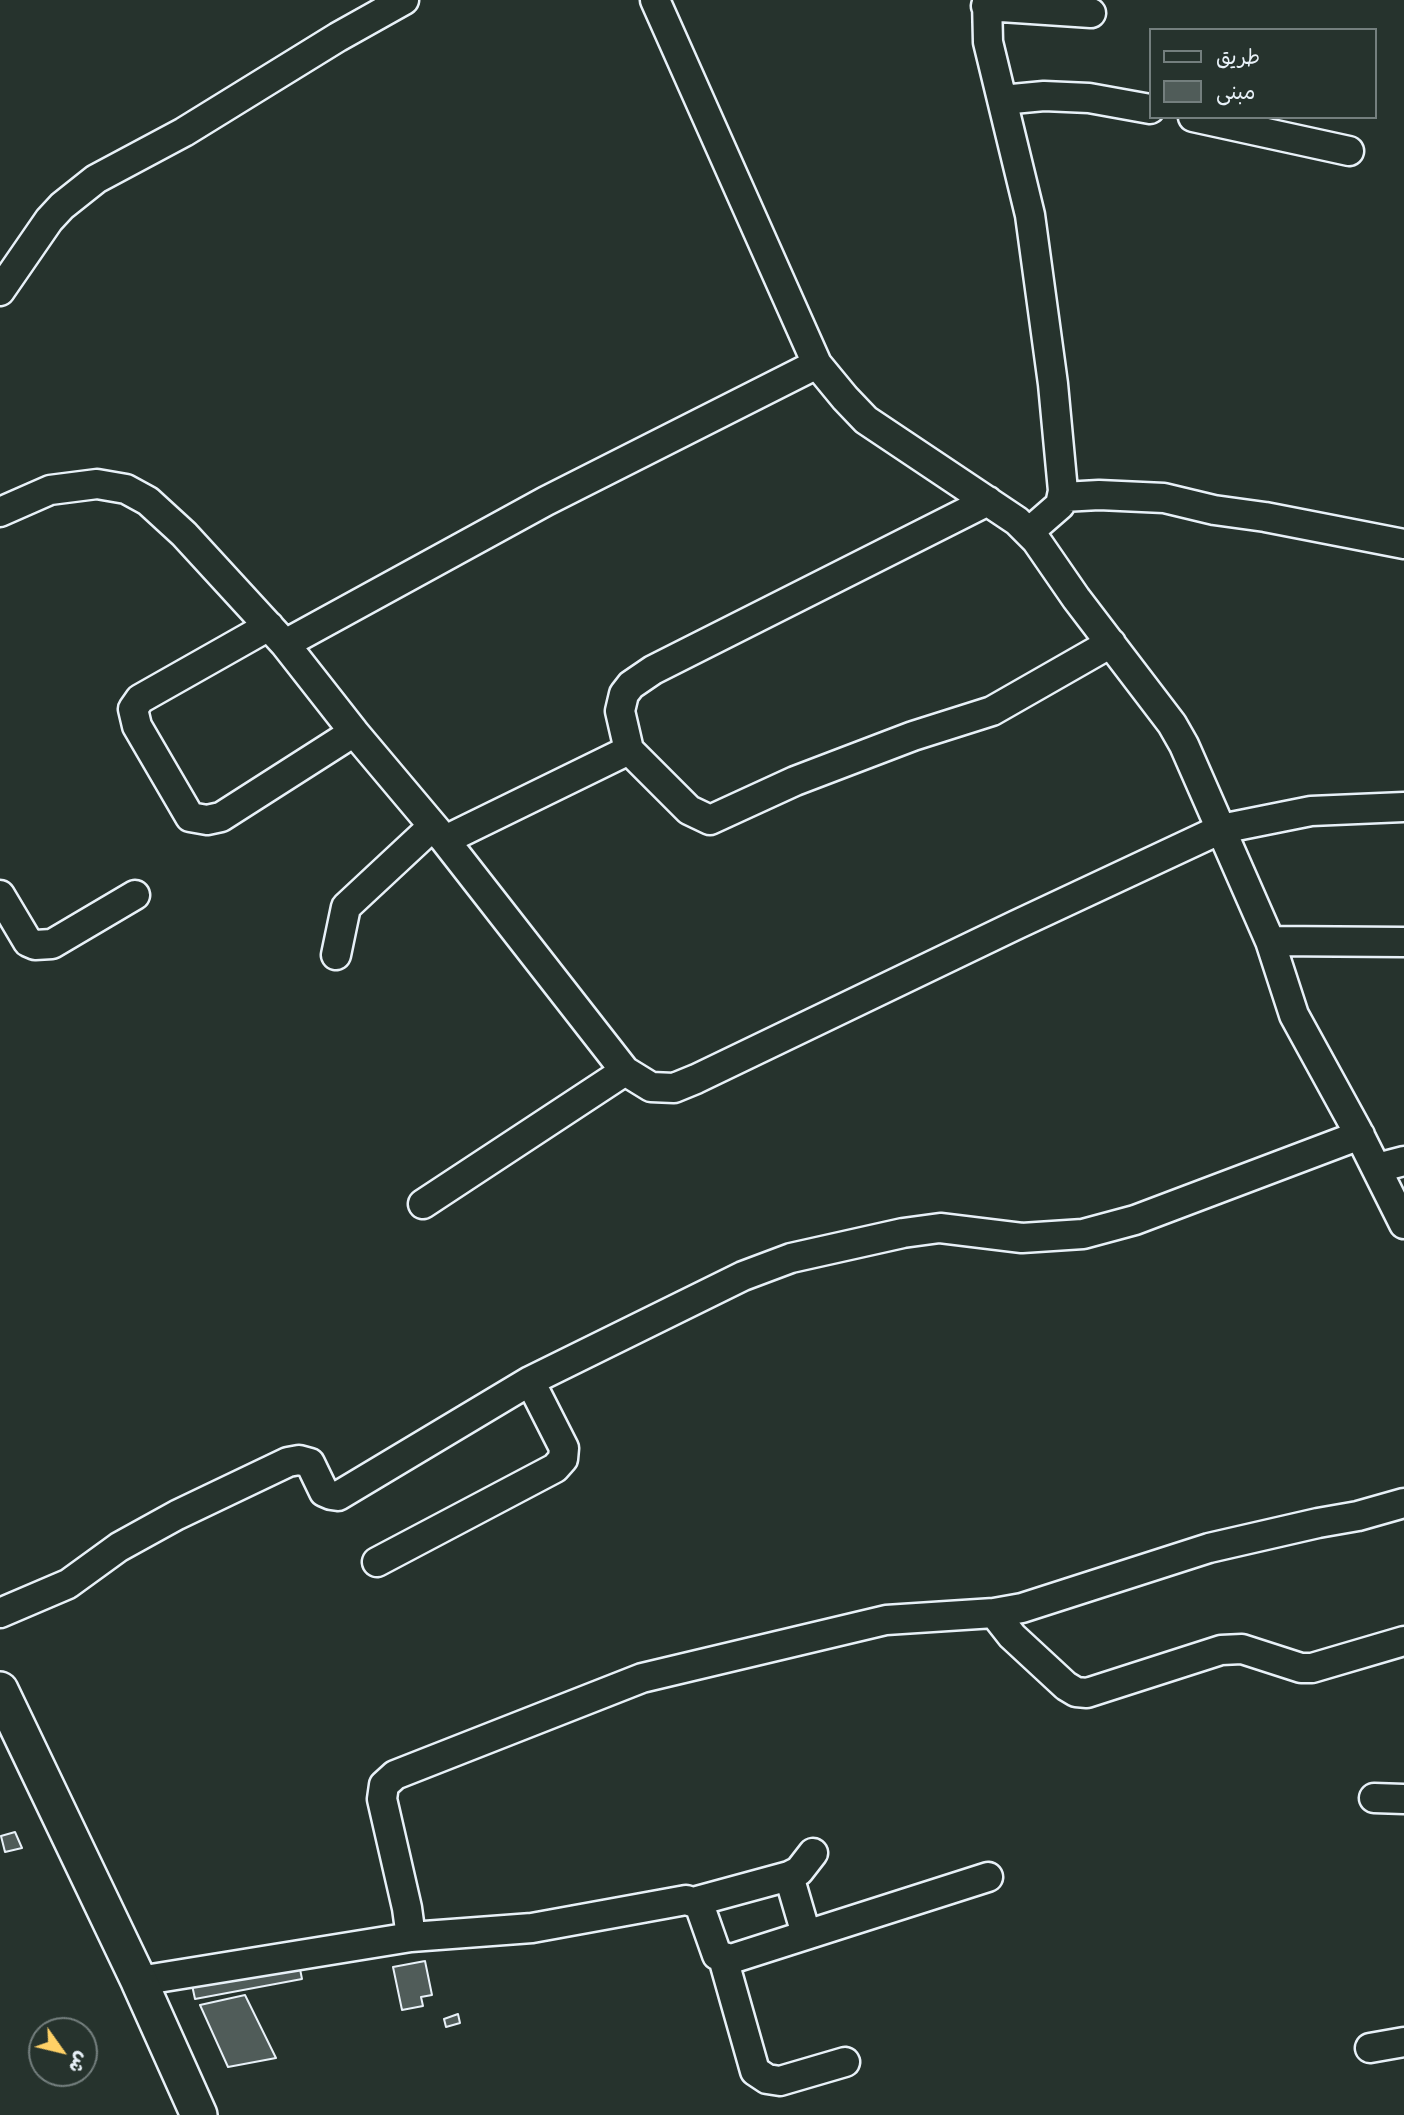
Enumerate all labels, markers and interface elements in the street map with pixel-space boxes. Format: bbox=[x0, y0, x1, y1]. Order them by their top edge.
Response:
legend bbox=[1148, 28, 1376, 119]
text: طريق bbox=[1216, 38, 1260, 76]
text: مبنى bbox=[1216, 73, 1255, 111]
north arrow bbox=[28, 2017, 98, 2087]
text: ش bbox=[60, 2045, 99, 2081]

